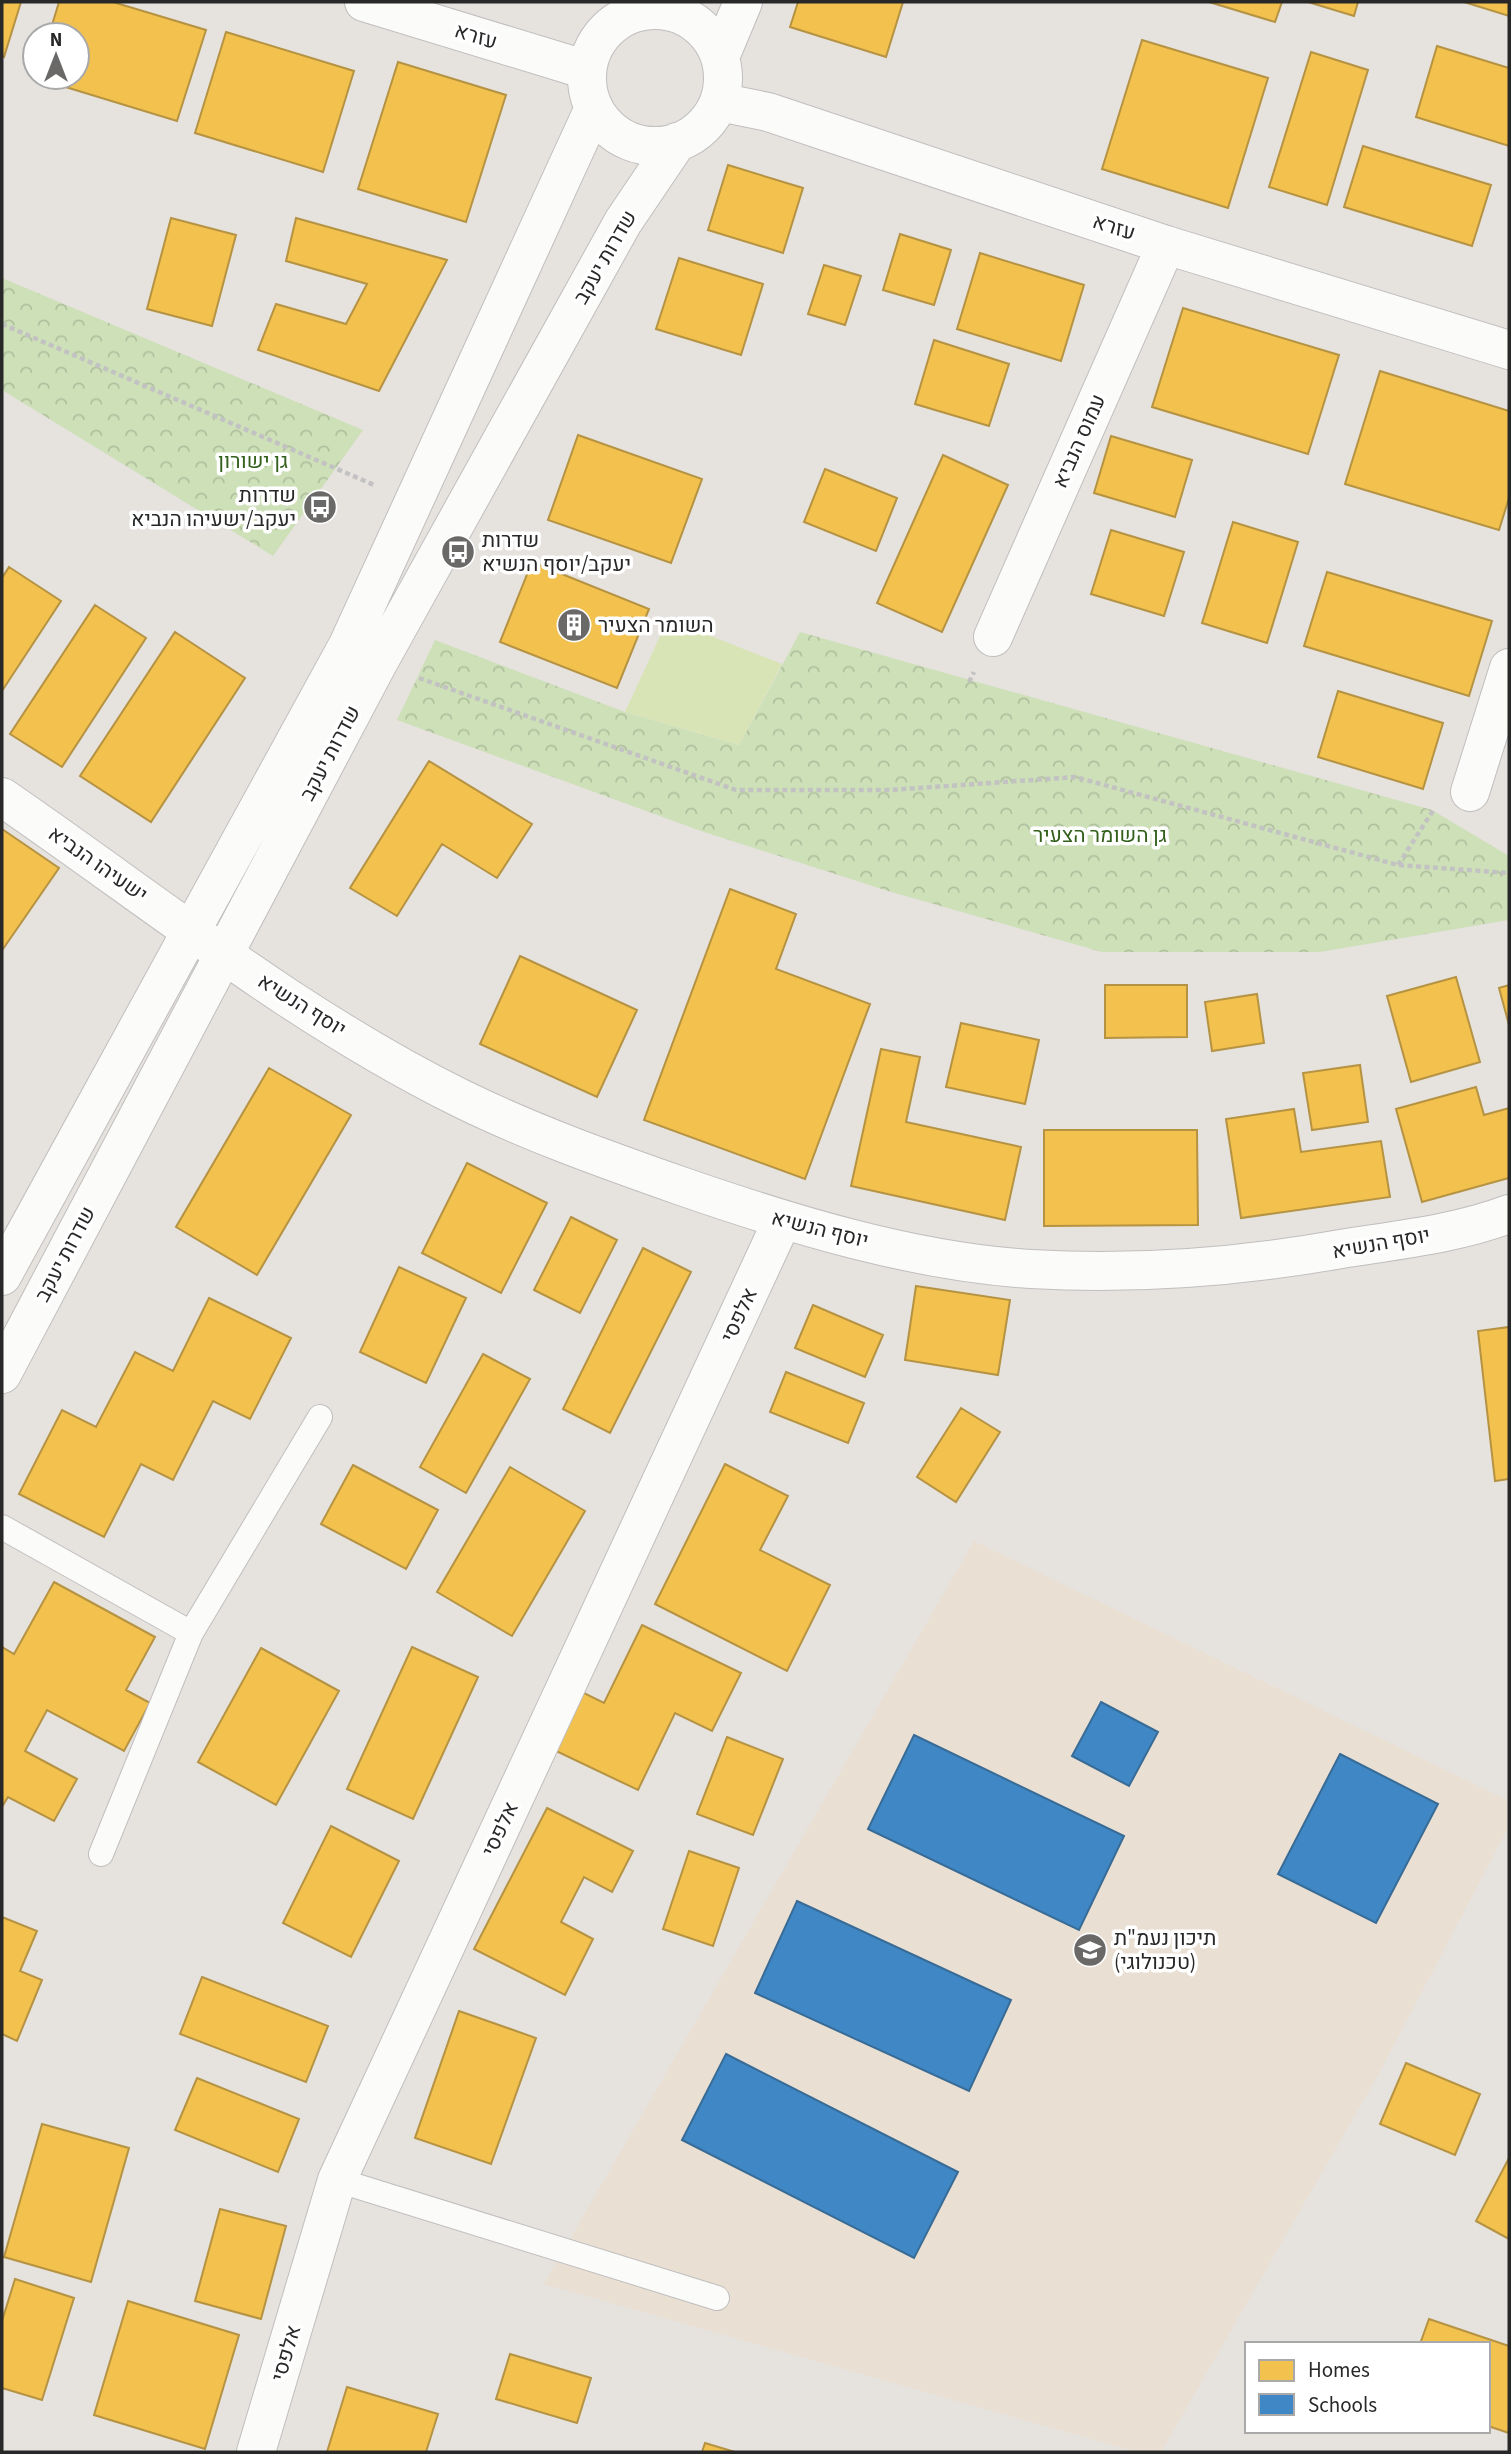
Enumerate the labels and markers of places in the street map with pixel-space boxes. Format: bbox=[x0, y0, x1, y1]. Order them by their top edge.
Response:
place label: שדרות יעקב/ישעיהו הנביא bbox=[131, 480, 296, 534]
bus stop icon: שדרות יעקב/ישעיהו הנביא bbox=[301, 488, 339, 526]
place label: שדרות יעקב/יוסף הנשיא bbox=[482, 525, 631, 579]
bus stop icon: שדרות יעקב/יוסף הנשיא bbox=[439, 533, 477, 571]
building icon: השומר הצעיר bbox=[555, 606, 593, 644]
place label: השומר הצעיר bbox=[598, 610, 714, 640]
place label: תיכון נעמ"ת (טכנולוגי) bbox=[1114, 1923, 1216, 1977]
school or university icon: תיכון נעמ"ת (טכנולוגי) bbox=[1071, 1931, 1109, 1969]

